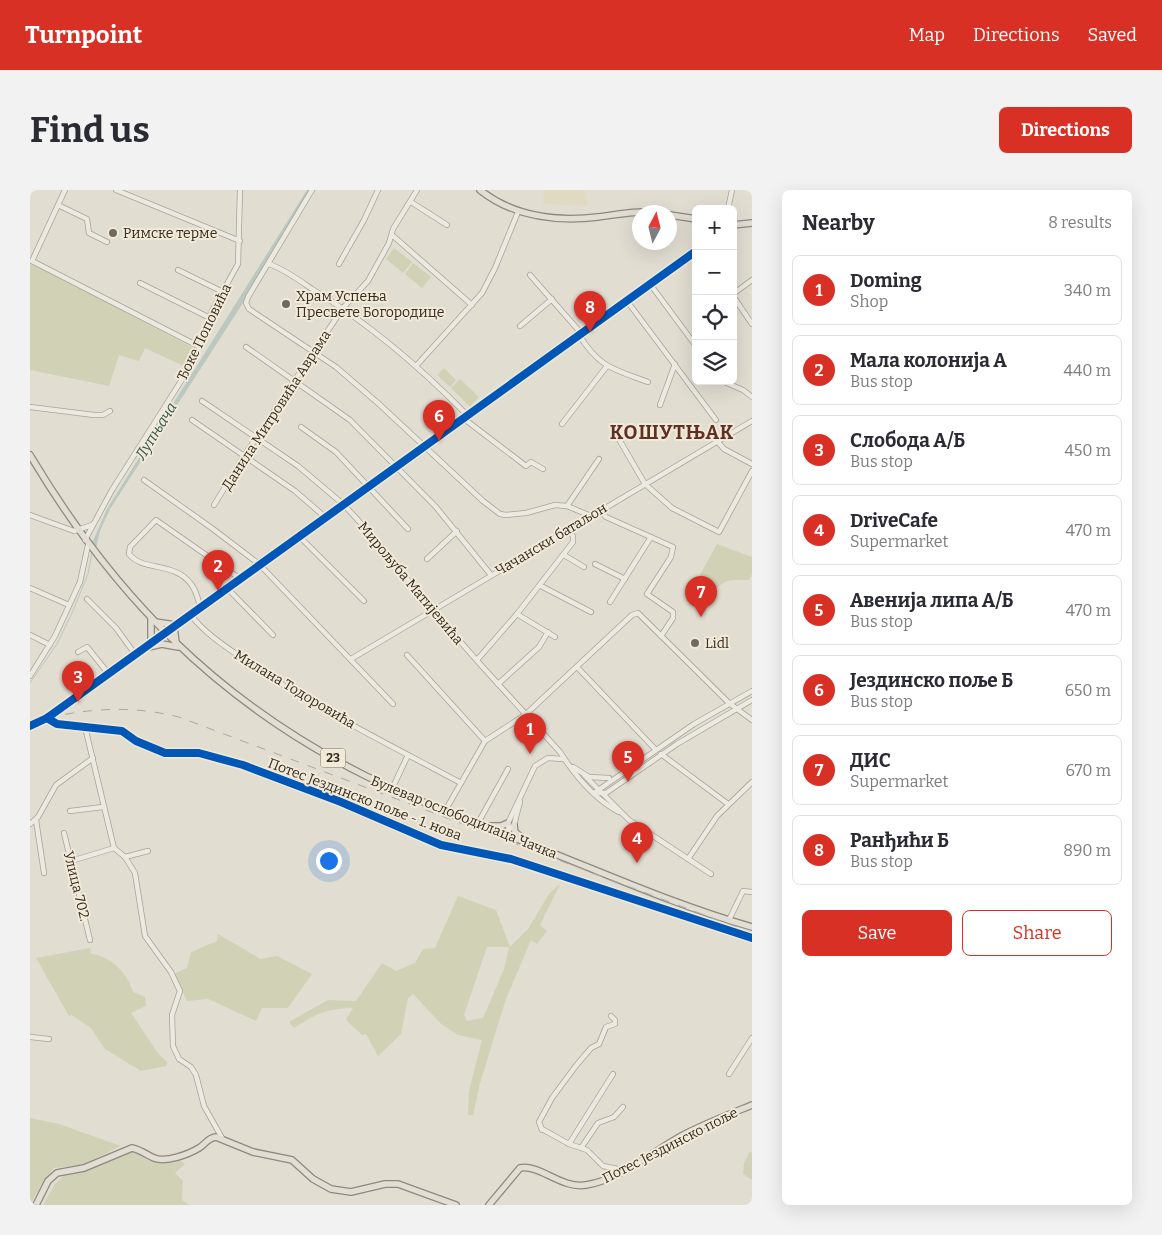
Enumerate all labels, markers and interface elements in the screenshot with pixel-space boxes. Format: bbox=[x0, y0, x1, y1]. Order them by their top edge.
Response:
text: Turnpoint bbox=[25, 21, 142, 49]
text: Map bbox=[909, 24, 945, 46]
text: Directions bbox=[973, 24, 1060, 46]
text: Saved bbox=[1088, 24, 1137, 46]
button: Directions bbox=[999, 107, 1132, 153]
text: Find us bbox=[30, 109, 150, 151]
north arrow bbox=[632, 205, 677, 250]
map controls bbox=[692, 205, 737, 385]
button: + bbox=[692, 205, 737, 250]
text: Nearby bbox=[802, 210, 875, 236]
text: 8 results bbox=[1048, 213, 1112, 232]
place label: Римске терме bbox=[123, 225, 217, 242]
marker: Римске терме bbox=[107, 227, 119, 239]
button: − bbox=[692, 250, 737, 295]
text: Doming bbox=[850, 269, 922, 292]
street label: Ђоке Поповића bbox=[174, 281, 235, 384]
text: 1 bbox=[816, 281, 822, 300]
text: 340 m bbox=[1064, 281, 1111, 300]
place label: Храм Успења Пресвете Богородице bbox=[296, 288, 444, 321]
pin: 8 bbox=[574, 291, 606, 332]
text: Shop bbox=[850, 292, 888, 311]
button: locate bbox=[692, 295, 737, 340]
marker: Храм Успења Пресвете Богородице bbox=[280, 298, 292, 310]
street label: Данила Митровића Аврама bbox=[218, 327, 335, 494]
button: layers bbox=[692, 340, 737, 385]
text: Мала колонија А bbox=[850, 349, 1007, 372]
text: 2 bbox=[814, 361, 824, 380]
text: 440 m bbox=[1064, 361, 1111, 380]
text: Bus stop bbox=[850, 372, 913, 391]
water label: Лупњача bbox=[131, 399, 181, 464]
pin: 6 bbox=[423, 400, 455, 441]
district label: КОШУТЊАК bbox=[610, 421, 734, 444]
text: Слобода А/Б bbox=[850, 429, 965, 452]
text: 3 bbox=[814, 441, 824, 460]
text: 450 m bbox=[1064, 441, 1111, 460]
text: Bus stop bbox=[850, 452, 913, 471]
street label: Чачански батаљон bbox=[492, 499, 610, 579]
text: DriveCafe bbox=[850, 509, 938, 532]
street label: Мирољуба Матијевића bbox=[354, 518, 467, 648]
text: 4 bbox=[814, 521, 824, 540]
text: 470 m bbox=[1065, 521, 1111, 540]
text: Supermarket bbox=[850, 532, 948, 551]
pin: 2 bbox=[202, 550, 234, 591]
pin: 7 bbox=[685, 576, 717, 617]
text: Авенија липа А/Б bbox=[850, 589, 1014, 612]
text: 5 bbox=[815, 601, 823, 620]
text: 470 m bbox=[1065, 601, 1111, 620]
text: Bus stop bbox=[850, 612, 913, 631]
place label: Lidl bbox=[705, 635, 729, 652]
marker: Lidl bbox=[689, 637, 701, 649]
street label: Милана Тодоровића bbox=[231, 646, 359, 733]
pin: 3 bbox=[62, 661, 94, 702]
text: Јездинско поље Б bbox=[850, 669, 1013, 692]
text: 6 bbox=[814, 681, 824, 700]
text: 650 m bbox=[1065, 681, 1111, 700]
text: Bus stop bbox=[850, 692, 913, 711]
pin: 1 bbox=[514, 713, 546, 754]
pin: 5 bbox=[612, 741, 644, 782]
road number: 23 bbox=[320, 748, 346, 768]
text: ДИС bbox=[850, 749, 891, 772]
street label: Потес Јездинско поље - 1. нова bbox=[266, 755, 464, 844]
text: 7 bbox=[815, 761, 823, 780]
text: 670 m bbox=[1065, 761, 1111, 780]
street label: Булевар ослободилаца Чачка bbox=[368, 772, 560, 863]
text: Supermarket bbox=[850, 772, 948, 791]
pin: 4 bbox=[621, 822, 653, 863]
text: Ранђићи Б bbox=[850, 829, 949, 852]
text: 8 bbox=[814, 841, 824, 860]
text: 890 m bbox=[1063, 841, 1111, 860]
your location bbox=[316, 848, 342, 874]
street label: Улица 702. bbox=[60, 849, 93, 923]
text: Bus stop bbox=[850, 852, 913, 871]
button: Save bbox=[802, 910, 952, 956]
button: Share bbox=[962, 910, 1112, 956]
street label: Потес Јездинско поље bbox=[600, 1104, 741, 1187]

